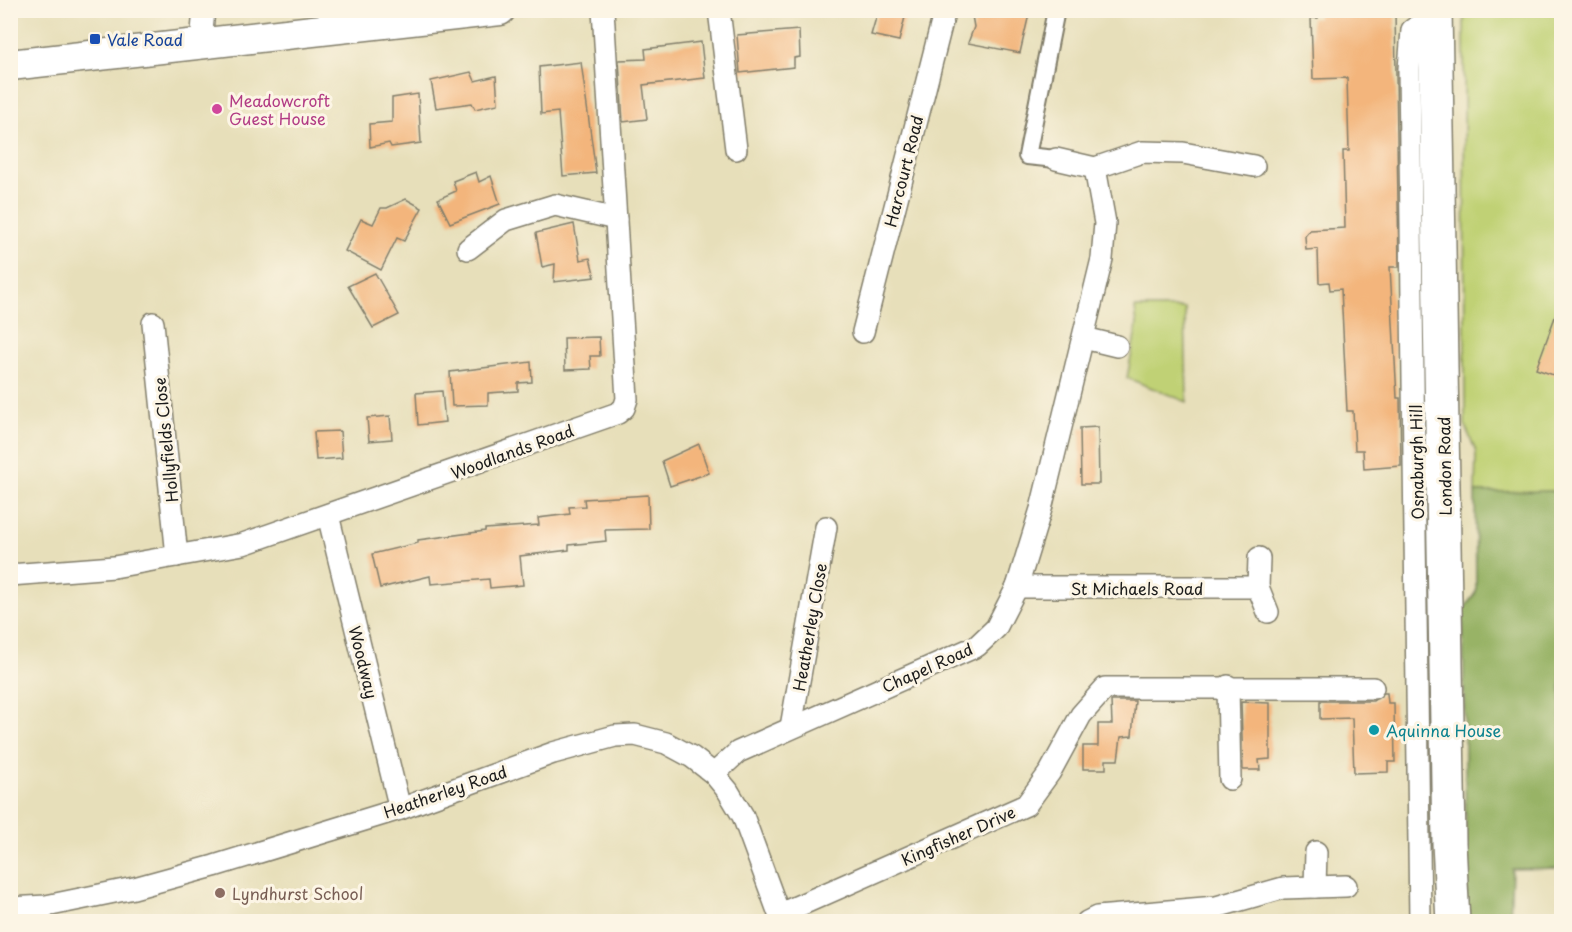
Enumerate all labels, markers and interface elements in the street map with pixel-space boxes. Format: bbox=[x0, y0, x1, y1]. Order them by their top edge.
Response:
place label: Vale Road bbox=[107, 27, 183, 51]
marker: Vale Road bbox=[88, 32, 102, 46]
place label: Meadowcroft Guest House bbox=[229, 88, 330, 130]
marker: Meadowcroft Guest House bbox=[210, 102, 224, 116]
street label: Harcourt Road bbox=[878, 113, 928, 229]
street label: Hollyfields Close bbox=[147, 376, 183, 504]
street label: Osnaburgh Hill bbox=[1403, 404, 1429, 520]
street label: London Road bbox=[1431, 416, 1457, 516]
street label: Woodlands Road bbox=[447, 418, 577, 484]
street label: Heatherley Close bbox=[786, 561, 832, 693]
street label: St Michaels Road bbox=[1071, 576, 1203, 600]
street label: Woodway bbox=[343, 623, 385, 701]
street label: Chapel Road bbox=[878, 636, 976, 698]
place label: Aquinna House bbox=[1386, 718, 1502, 742]
marker: Aquinna House bbox=[1367, 723, 1381, 737]
street label: Heatherley Road bbox=[380, 759, 510, 823]
street label: Kingfisher Drive bbox=[897, 799, 1019, 871]
place label: Lyndhurst School bbox=[232, 881, 363, 905]
marker: Lyndhurst School bbox=[213, 886, 227, 900]

